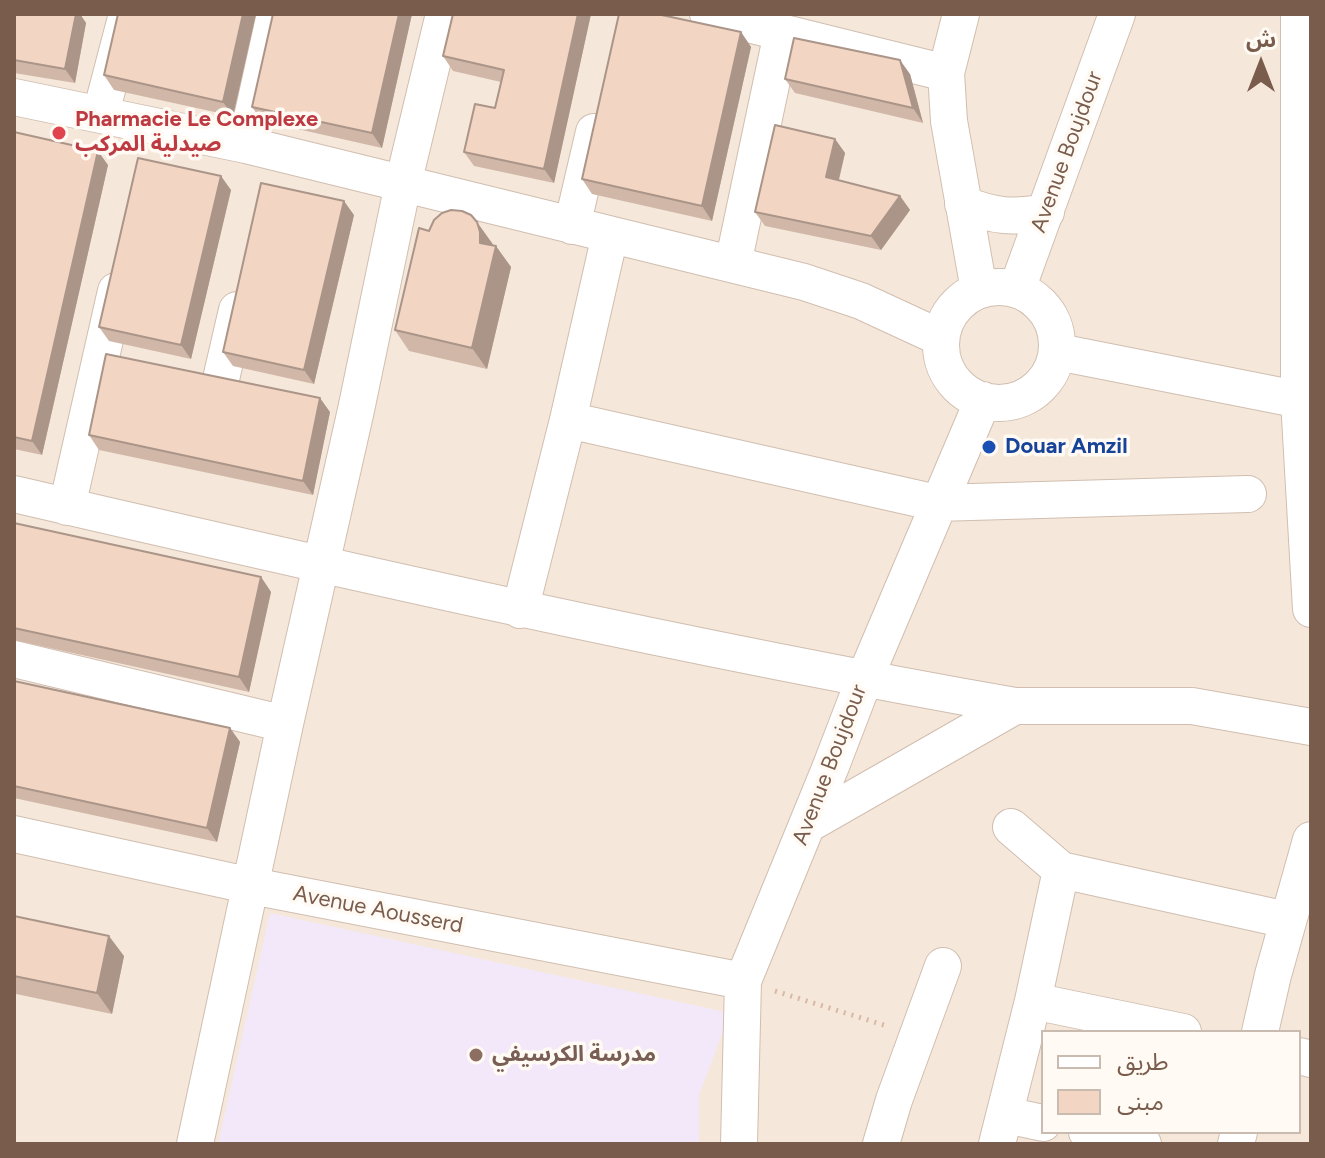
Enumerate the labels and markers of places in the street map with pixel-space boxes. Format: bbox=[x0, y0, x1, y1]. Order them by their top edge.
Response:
place label: Pharmacie Le Complexe صيدلية المركب bbox=[75, 107, 318, 158]
marker: Pharmacie Le Complexe صيدلية المركب bbox=[50, 124, 68, 142]
place label: Douar Amzil bbox=[1005, 434, 1128, 460]
marker: Douar Amzil bbox=[980, 438, 998, 456]
place label: مدرسة الكرسيفي bbox=[492, 1042, 656, 1068]
marker: مدرسة الكرسيفي bbox=[467, 1046, 485, 1064]

